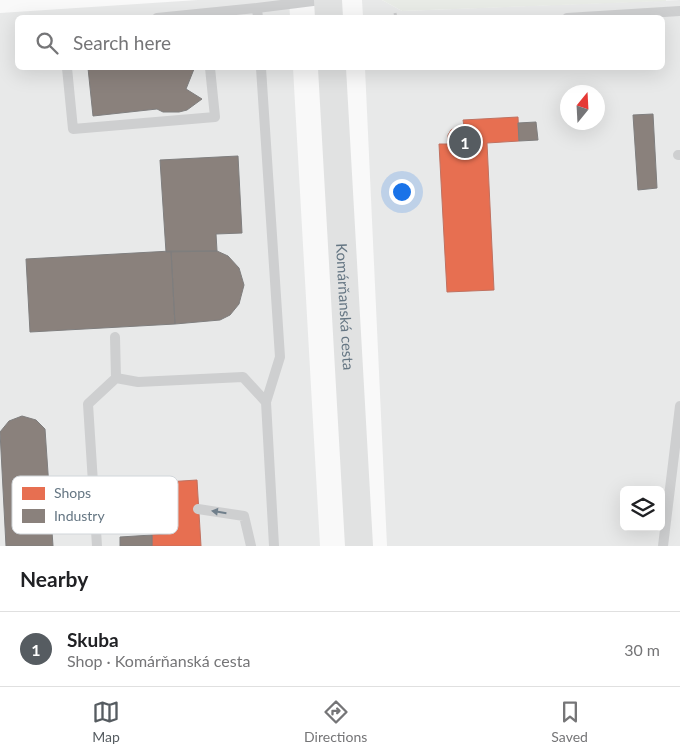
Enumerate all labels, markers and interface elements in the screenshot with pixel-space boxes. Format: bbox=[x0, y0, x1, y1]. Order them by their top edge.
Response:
search box bbox=[15, 15, 665, 70]
icon: search bbox=[33, 29, 61, 57]
text: Search here bbox=[73, 31, 171, 54]
north arrow bbox=[560, 85, 605, 130]
pin: 1 bbox=[449, 123, 481, 161]
your location bbox=[389, 179, 415, 205]
street label: Komárňanská cesta bbox=[333, 243, 358, 371]
legend bbox=[12, 476, 178, 534]
text: Shops bbox=[54, 484, 91, 501]
map controls bbox=[620, 486, 665, 531]
button: layers bbox=[620, 486, 665, 531]
text: Industry bbox=[54, 507, 105, 524]
one-way arrow bbox=[211, 508, 227, 516]
text: Nearby bbox=[20, 566, 88, 591]
text: Skuba bbox=[67, 628, 119, 651]
text: 1 bbox=[31, 640, 41, 659]
text: 30 m bbox=[624, 640, 660, 659]
text: Shop · Komárňanská cesta bbox=[67, 651, 250, 670]
tab: Map bbox=[92, 698, 120, 745]
tab: Directions bbox=[304, 698, 367, 745]
tab: Saved bbox=[551, 698, 588, 745]

